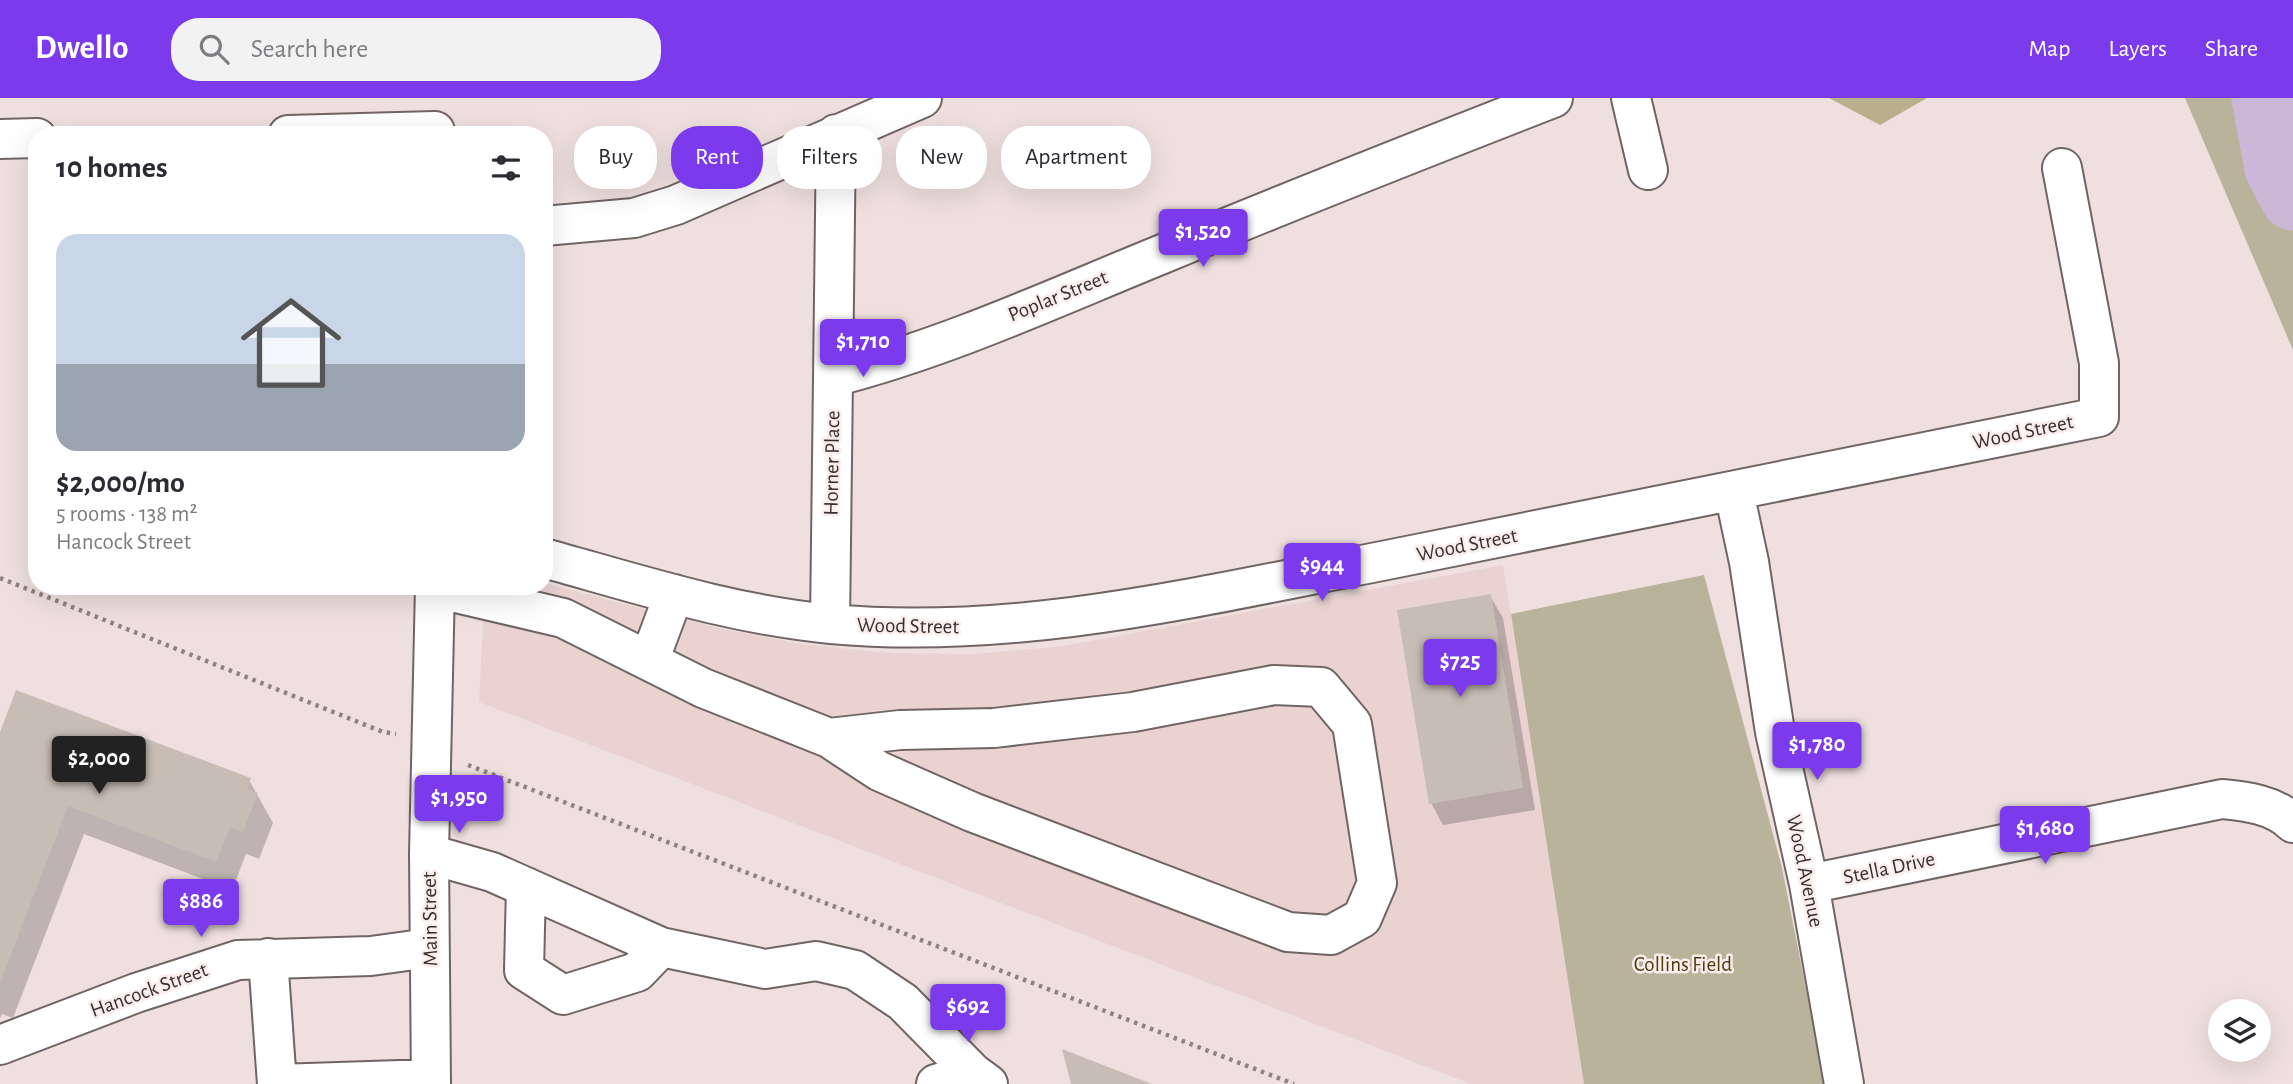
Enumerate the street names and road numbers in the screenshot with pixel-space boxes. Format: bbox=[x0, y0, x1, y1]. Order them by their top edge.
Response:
street label: Poplar Street bbox=[1005, 266, 1111, 325]
street label: Horner Place bbox=[821, 410, 843, 516]
street label: Wood Street bbox=[1971, 411, 2075, 453]
street label: Wood Street bbox=[1415, 525, 1519, 565]
street label: Wood Street bbox=[857, 615, 960, 637]
street label: Wood Avenue bbox=[1783, 813, 1827, 929]
street label: Stella Drive bbox=[1841, 848, 1937, 888]
street label: Main Street bbox=[419, 871, 441, 967]
street label: Hancock Street bbox=[88, 959, 211, 1021]

